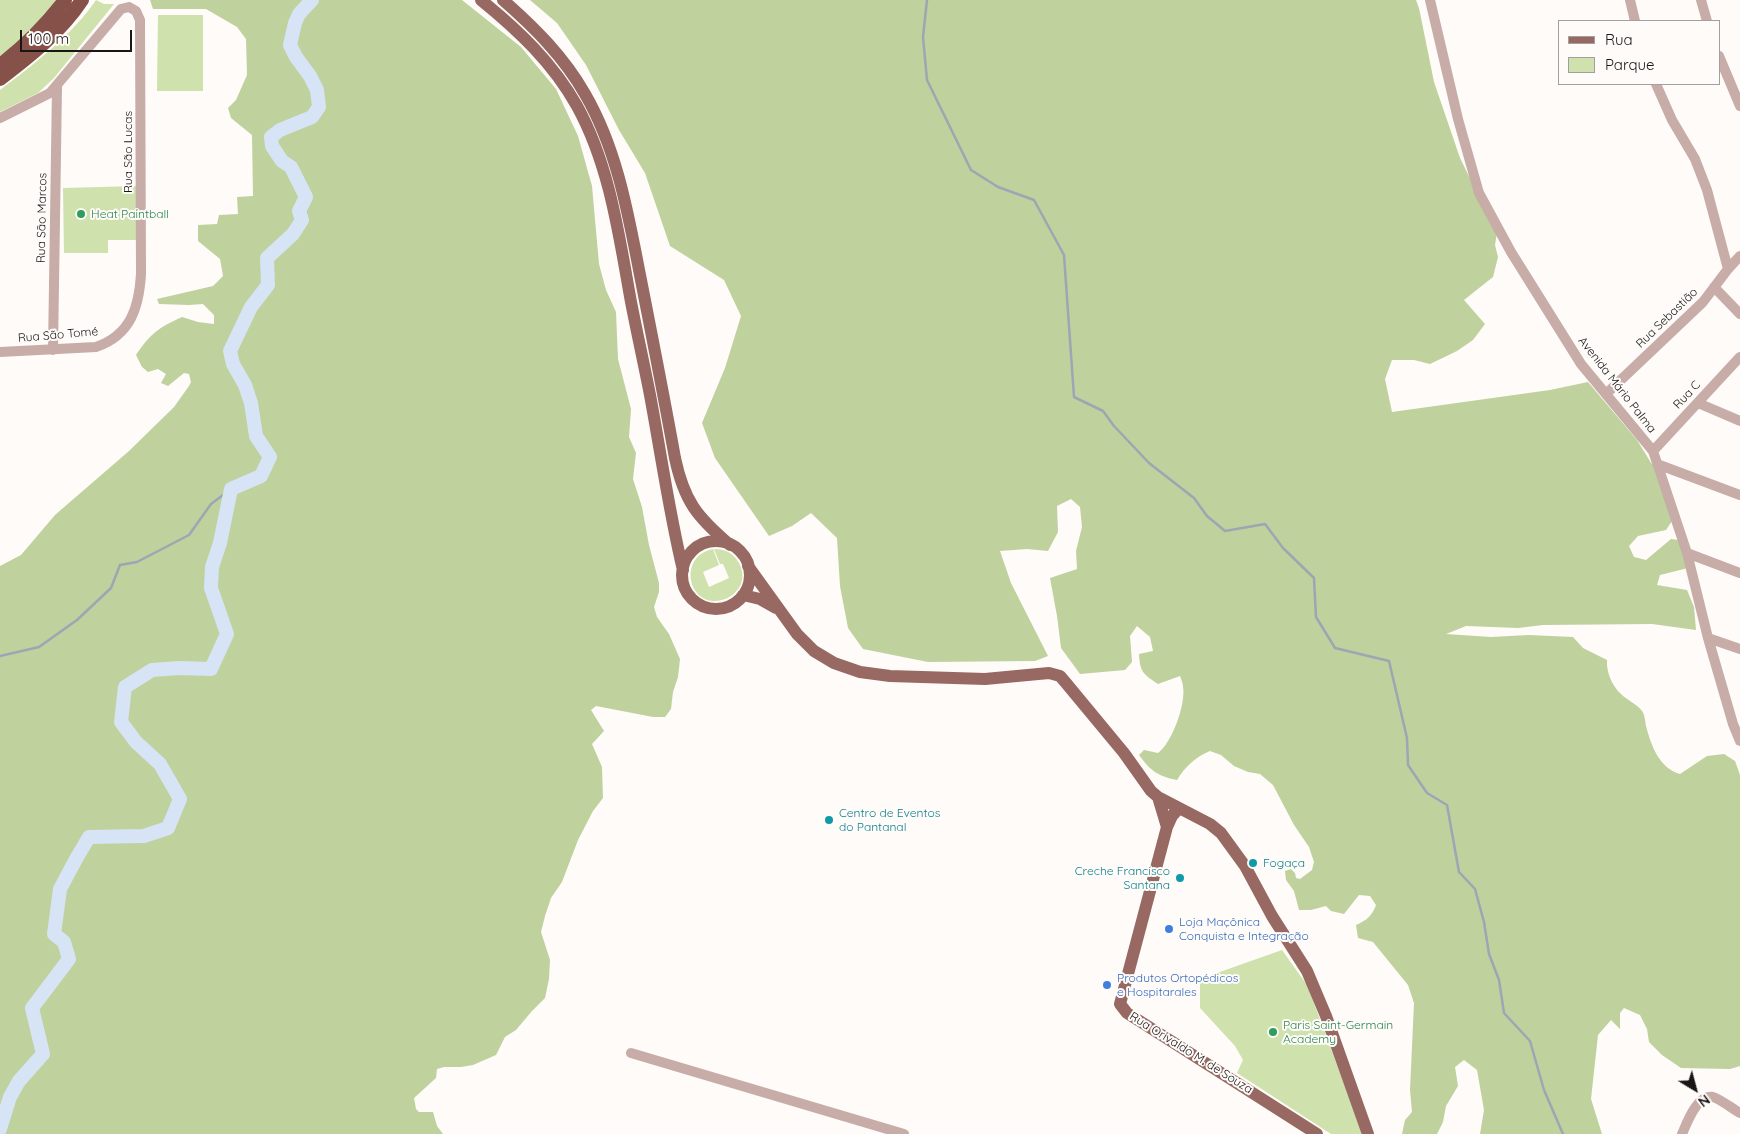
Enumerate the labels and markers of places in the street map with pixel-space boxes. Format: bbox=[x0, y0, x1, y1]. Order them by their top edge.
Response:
place label: Heat Paintball bbox=[91, 207, 169, 221]
marker: Heat Paintball bbox=[75, 208, 87, 220]
place label: Centro de Eventos do Pantanal bbox=[839, 806, 940, 834]
marker: Centro de Eventos do Pantanal bbox=[823, 814, 835, 826]
place label: Fogaça bbox=[1263, 856, 1305, 870]
marker: Fogaça bbox=[1247, 857, 1259, 869]
place label: Creche Francisco Santana bbox=[1075, 864, 1170, 892]
marker: Creche Francisco Santana bbox=[1174, 872, 1186, 884]
place label: Loja Maçônica Conquista e Integração bbox=[1179, 915, 1309, 943]
marker: Loja Maçônica Conquista e Integração bbox=[1163, 923, 1175, 935]
place label: Produtos Ortopédicos e Hospitarales bbox=[1117, 971, 1238, 999]
marker: Produtos Ortopédicos e Hospitarales bbox=[1101, 979, 1113, 991]
place label: Paris Saint-Germain Academy bbox=[1283, 1018, 1393, 1046]
marker: Paris Saint-Germain Academy bbox=[1267, 1026, 1279, 1038]

